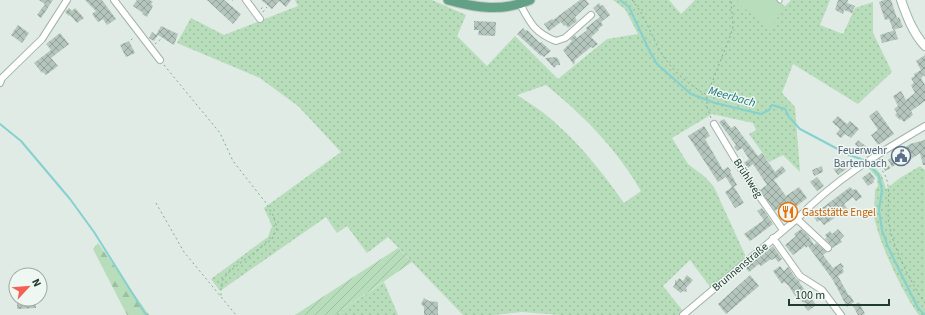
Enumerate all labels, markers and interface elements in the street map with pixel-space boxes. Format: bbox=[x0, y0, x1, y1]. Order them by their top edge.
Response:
water label: Meerbach bbox=[706, 82, 758, 112]
place label: Feuerwehr Bartenbach bbox=[834, 143, 887, 171]
public building icon: Feuerwehr Bartenbach bbox=[890, 145, 912, 167]
street label: Brühlweg bbox=[730, 156, 766, 201]
restaurant icon: Gaststätte Engel bbox=[777, 201, 799, 223]
place label: Gaststätte Engel bbox=[802, 205, 876, 220]
street label: Brunnenstraße bbox=[709, 239, 772, 295]
north arrow bbox=[8, 267, 48, 307]
text: N bbox=[28, 276, 45, 289]
scale bar bbox=[789, 281, 889, 307]
text: 100 m bbox=[795, 287, 825, 304]

